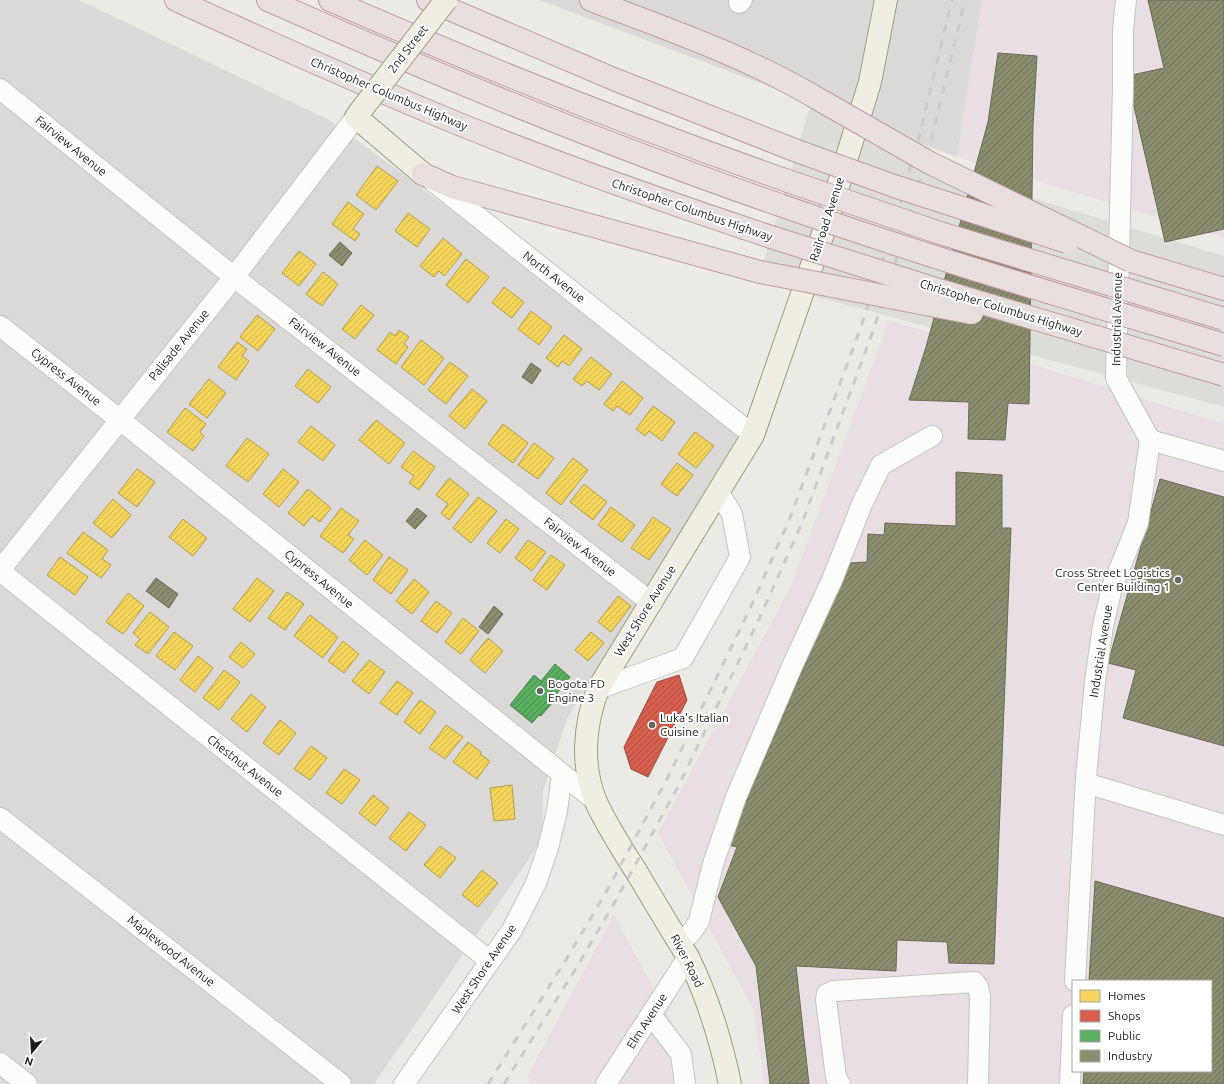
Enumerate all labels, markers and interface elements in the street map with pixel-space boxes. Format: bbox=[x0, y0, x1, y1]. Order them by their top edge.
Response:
street label: 2nd Street bbox=[385, 22, 430, 75]
street label: Christopher Columbus Highway bbox=[309, 55, 470, 133]
street label: Fairview Avenue bbox=[33, 113, 109, 178]
street label: Railroad Avenue bbox=[807, 175, 846, 263]
street label: Christopher Columbus Highway bbox=[610, 176, 774, 243]
street label: North Avenue bbox=[521, 248, 588, 305]
street label: Industrial Avenue bbox=[1109, 272, 1124, 366]
street label: Christopher Columbus Highway bbox=[918, 277, 1084, 339]
street label: Palisade Avenue bbox=[146, 307, 211, 383]
street label: Fairview Avenue bbox=[287, 315, 364, 379]
street label: Cypress Avenue bbox=[29, 345, 104, 408]
street label: Fairview Avenue bbox=[542, 515, 619, 579]
street label: Cypress Avenue bbox=[282, 547, 356, 610]
street label: West Shore Avenue bbox=[611, 563, 678, 659]
place label: Cross Street Logistics Center Building 1 bbox=[1055, 566, 1170, 593]
marker: Cross Street Logistics Center Building 1 bbox=[1173, 575, 1183, 585]
street label: Industrial Avenue bbox=[1087, 604, 1114, 698]
place label: Bogota FD Engine 3 bbox=[548, 677, 605, 704]
marker: Bogota FD Engine 3 bbox=[535, 686, 545, 696]
place label: Luka's Italian Cuisine bbox=[660, 711, 729, 738]
marker: Luka's Italian Cuisine bbox=[647, 720, 657, 730]
street label: Chestnut Avenue bbox=[205, 732, 286, 799]
street label: Maplewood Avenue bbox=[125, 913, 217, 989]
street label: West Shore Avenue bbox=[449, 922, 518, 1016]
street label: River Road bbox=[669, 932, 706, 989]
legend bbox=[1072, 980, 1212, 1072]
text: Homes bbox=[1108, 989, 1146, 1002]
street label: Elm Avenue bbox=[624, 991, 669, 1051]
text: Shops bbox=[1108, 1009, 1140, 1022]
text: Public bbox=[1108, 1029, 1141, 1042]
north arrow bbox=[12, 1032, 52, 1072]
text: Industry bbox=[1108, 1049, 1153, 1062]
text: N bbox=[23, 1055, 35, 1068]

